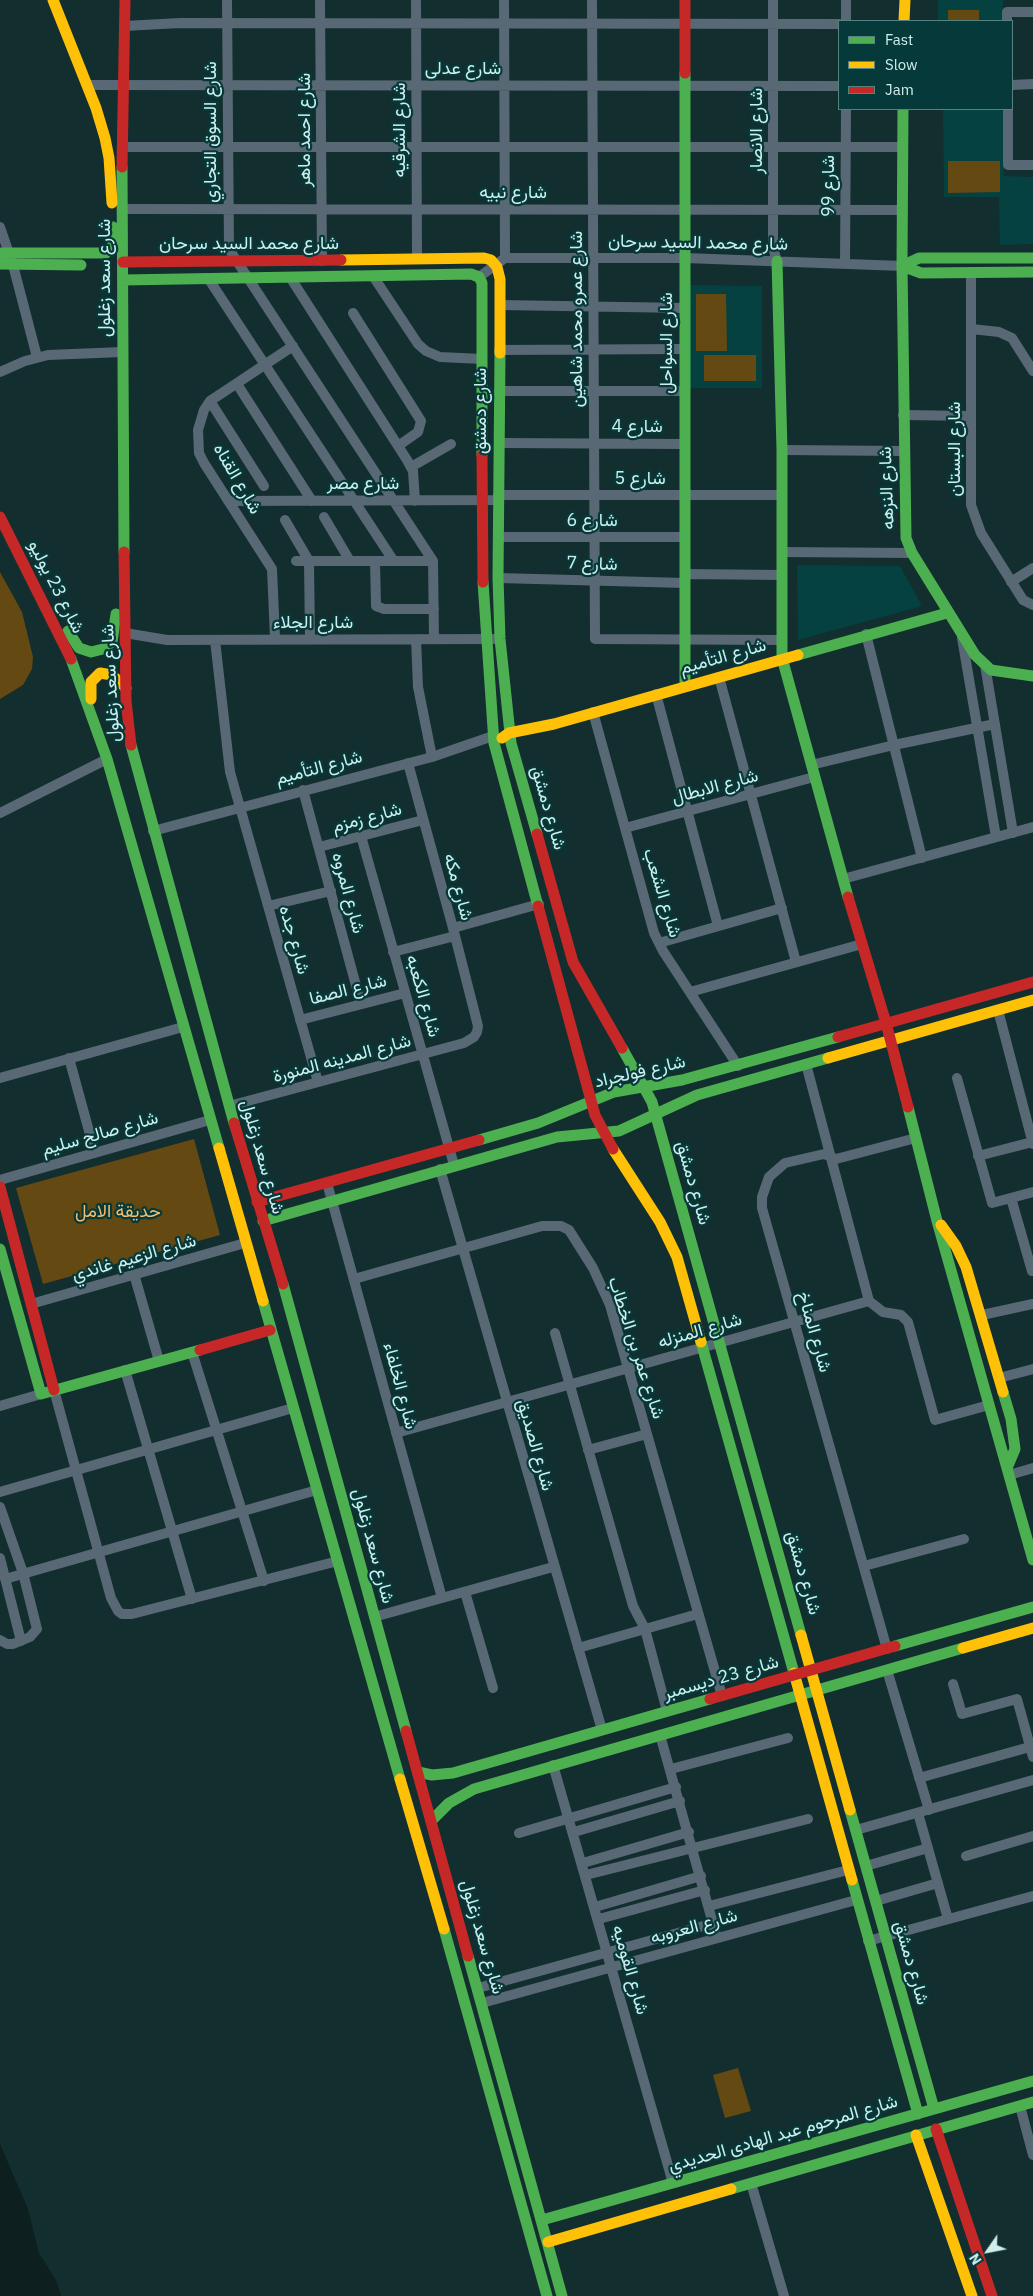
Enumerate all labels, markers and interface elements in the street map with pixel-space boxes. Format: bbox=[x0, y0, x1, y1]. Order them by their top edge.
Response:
legend bbox=[838, 20, 1013, 110]
text: Fast bbox=[885, 30, 913, 49]
text: Slow bbox=[885, 55, 918, 74]
street label: شارع عدلى bbox=[425, 58, 501, 80]
street label: شارع السوق التجاري bbox=[200, 61, 222, 203]
street label: شارع احمد ماهر bbox=[294, 73, 316, 187]
text: Jam bbox=[885, 80, 914, 99]
street label: شارع الشرقيه bbox=[389, 83, 411, 177]
street label: شارع الانصار bbox=[746, 88, 768, 174]
street label: شارع 99 bbox=[818, 155, 840, 217]
street label: شارع نبيه bbox=[479, 182, 547, 204]
street label: شارع سعد زغلول bbox=[94, 219, 116, 337]
street label: شارع عمرو محمد شاهين bbox=[566, 231, 588, 407]
street label: شارع محمد السيد سرحان bbox=[608, 231, 788, 255]
street label: شارع محمد السيد سرحان bbox=[159, 233, 339, 255]
street label: شارع السواحل bbox=[656, 292, 678, 394]
street label: شارع دمشق bbox=[470, 368, 492, 454]
street label: شارع البستان bbox=[944, 401, 966, 497]
street label: شارع 4 bbox=[611, 416, 663, 438]
street label: شارع القناه bbox=[208, 440, 266, 518]
street label: شارع النزهه bbox=[875, 446, 899, 530]
street label: شارع 5 bbox=[614, 468, 666, 490]
street label: شارع مصر bbox=[327, 473, 399, 495]
street label: شارع 6 bbox=[566, 510, 618, 532]
street label: شارع 23 يوليو bbox=[23, 537, 89, 637]
street label: شارع 7 bbox=[566, 552, 618, 576]
street label: شارع الجلاء bbox=[273, 612, 353, 634]
street label: شارع سعد زغلول bbox=[97, 623, 125, 743]
street label: شارع التأميم bbox=[677, 634, 769, 680]
street label: شارع التأميم bbox=[273, 746, 365, 790]
street label: شارع دمشق bbox=[526, 764, 570, 852]
street label: شارع الابطال bbox=[669, 765, 761, 809]
street label: شارع زمزم bbox=[330, 798, 404, 838]
street label: شارع الشعب bbox=[638, 846, 686, 940]
street label: شارع المروه bbox=[327, 850, 369, 936]
street label: شارع مكه bbox=[439, 851, 477, 923]
street label: شارع جده bbox=[274, 903, 314, 977]
street label: شارع الكعبه bbox=[401, 952, 445, 1040]
street label: شارع الصفا bbox=[307, 970, 389, 1010]
street label: شارع المدينه المنورة bbox=[271, 1030, 413, 1088]
street label: شارع فولجراد bbox=[592, 1051, 688, 1093]
street label: شارع سعد زغلول bbox=[235, 1097, 289, 1217]
street label: شارع صالح سليم bbox=[39, 1107, 161, 1161]
street label: شارع دمشق bbox=[671, 1139, 715, 1227]
park label: حديقة الامل bbox=[75, 1201, 161, 1223]
street label: شارع الزعيم غاندي bbox=[69, 1230, 199, 1286]
street label: شارع عمر بن الخطاب bbox=[603, 1274, 669, 1422]
street label: شارع المناخ bbox=[792, 1289, 836, 1375]
street label: شارع المنزله bbox=[655, 1309, 745, 1353]
street label: شارع الخلفاء bbox=[378, 1340, 422, 1432]
street label: شارع الصديق bbox=[512, 1397, 558, 1493]
street label: شارع سعد زغلول bbox=[347, 1486, 399, 1606]
street label: شارع دمشق bbox=[781, 1529, 825, 1617]
street label: شارع 23 ديسمبر bbox=[661, 1651, 781, 1705]
street label: شارع سعد زغلول bbox=[455, 1877, 509, 1997]
street label: شارع العروبه bbox=[648, 1905, 740, 1949]
street label: شارع دمشق bbox=[889, 1919, 933, 2007]
street label: شارع القوميه bbox=[607, 1923, 653, 2017]
street label: شارع المرحوم عبد الهادى الحديدي bbox=[666, 2091, 900, 2177]
north arrow bbox=[963, 2226, 1013, 2276]
text: N bbox=[965, 2250, 986, 2268]

